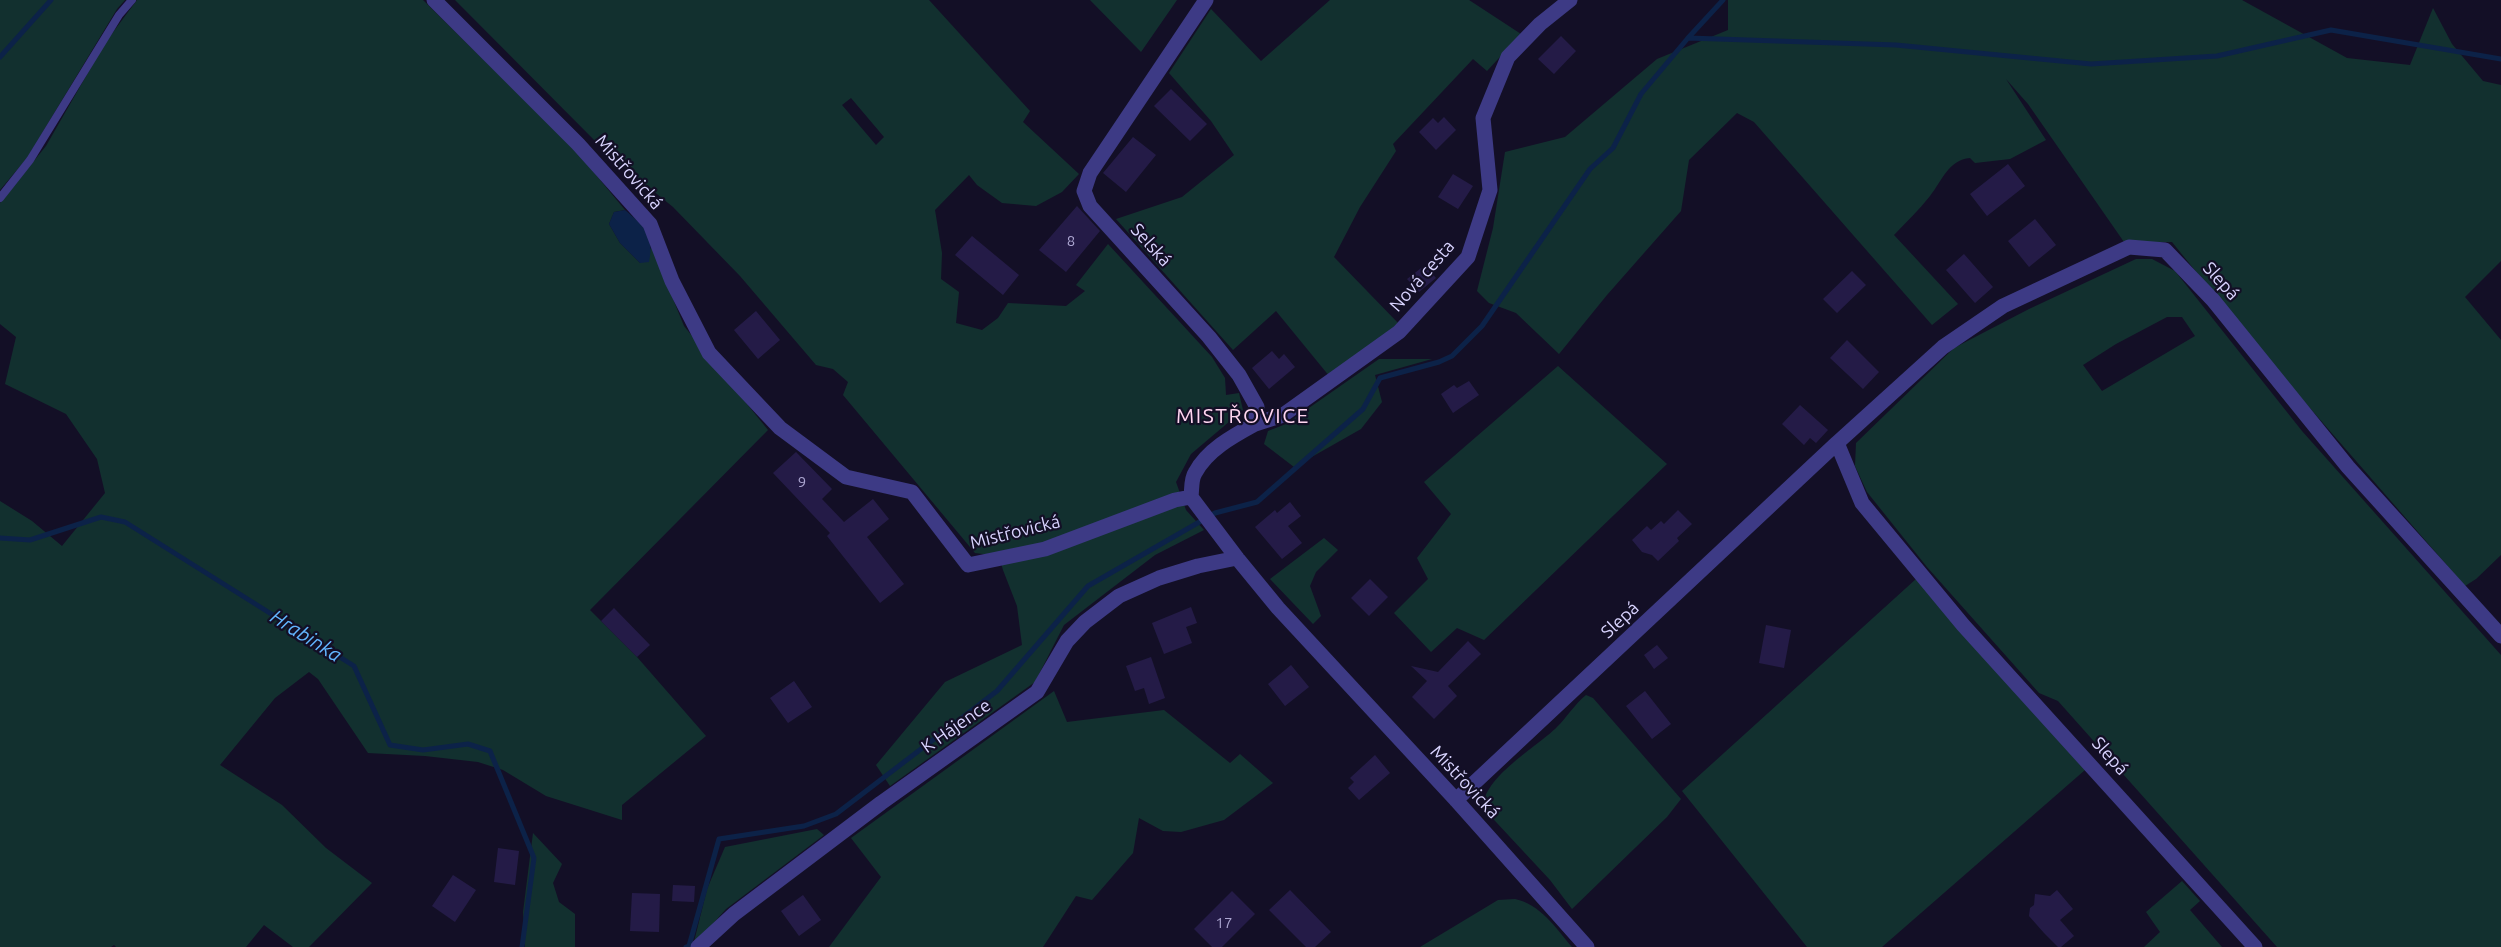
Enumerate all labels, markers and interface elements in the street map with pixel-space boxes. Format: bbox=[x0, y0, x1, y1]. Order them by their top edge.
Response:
street label: Mistřovická bbox=[591, 130, 667, 214]
street label: Selská bbox=[1126, 219, 1176, 271]
house number: 8 bbox=[1067, 232, 1075, 250]
street label: Nová cesta bbox=[1385, 236, 1459, 316]
street label: Slepá bbox=[2198, 257, 2244, 305]
district label: MISTŘOVICE bbox=[1176, 403, 1310, 429]
house number: 9 bbox=[798, 473, 806, 491]
street label: Mistřovická bbox=[968, 510, 1062, 554]
street label: Slepá bbox=[1597, 597, 1643, 643]
water label: Hrabinka bbox=[266, 605, 346, 667]
street label: K Hájence bbox=[917, 694, 995, 758]
street label: Slepá bbox=[2087, 732, 2133, 780]
street label: Mistřovická bbox=[1426, 741, 1504, 823]
house number: 17 bbox=[1216, 914, 1232, 932]

